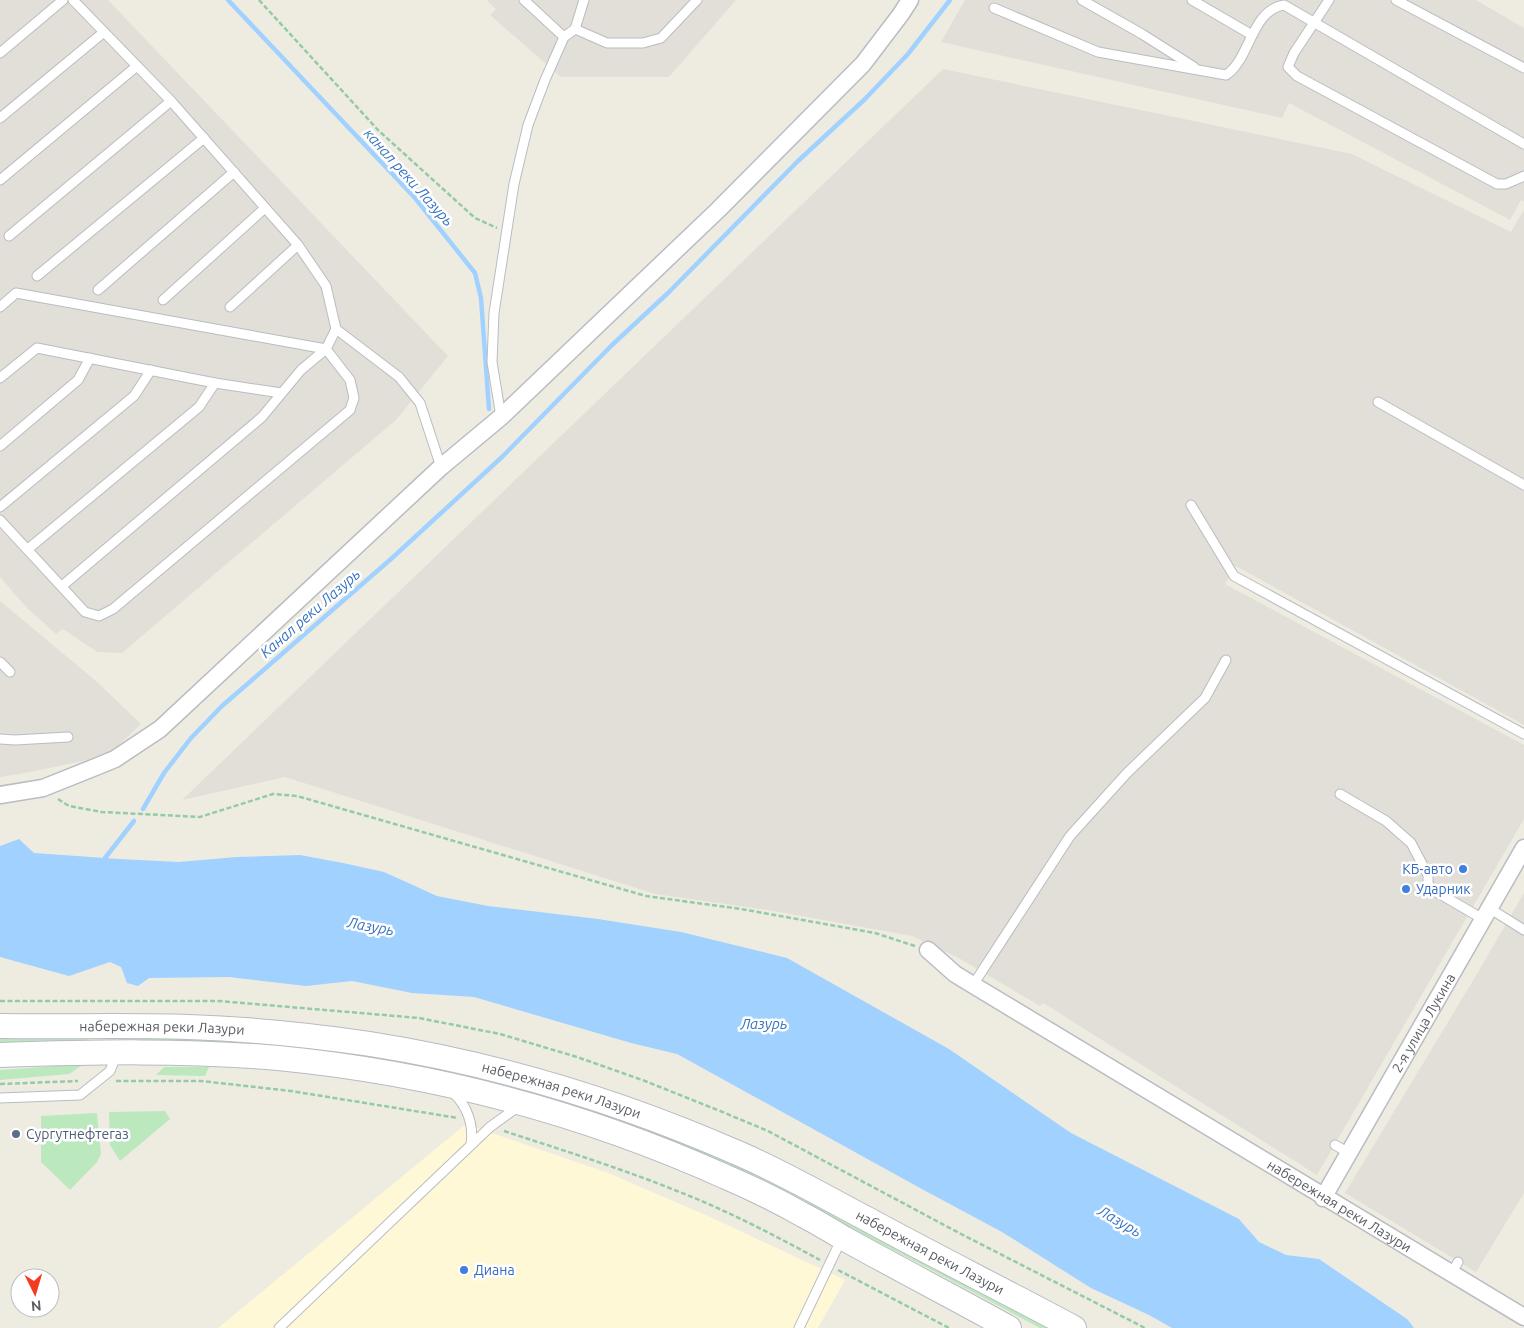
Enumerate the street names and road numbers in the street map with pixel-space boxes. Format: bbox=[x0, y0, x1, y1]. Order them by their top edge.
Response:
street label: 2-я улица Лукина bbox=[1389, 970, 1458, 1075]
street label: набережная реки Лазури bbox=[79, 1018, 245, 1038]
street label: набережная реки Лазури bbox=[480, 1059, 643, 1122]
street label: набережная реки Лазури bbox=[1264, 1156, 1414, 1255]
street label: набережная реки Лазури bbox=[853, 1207, 1007, 1298]

